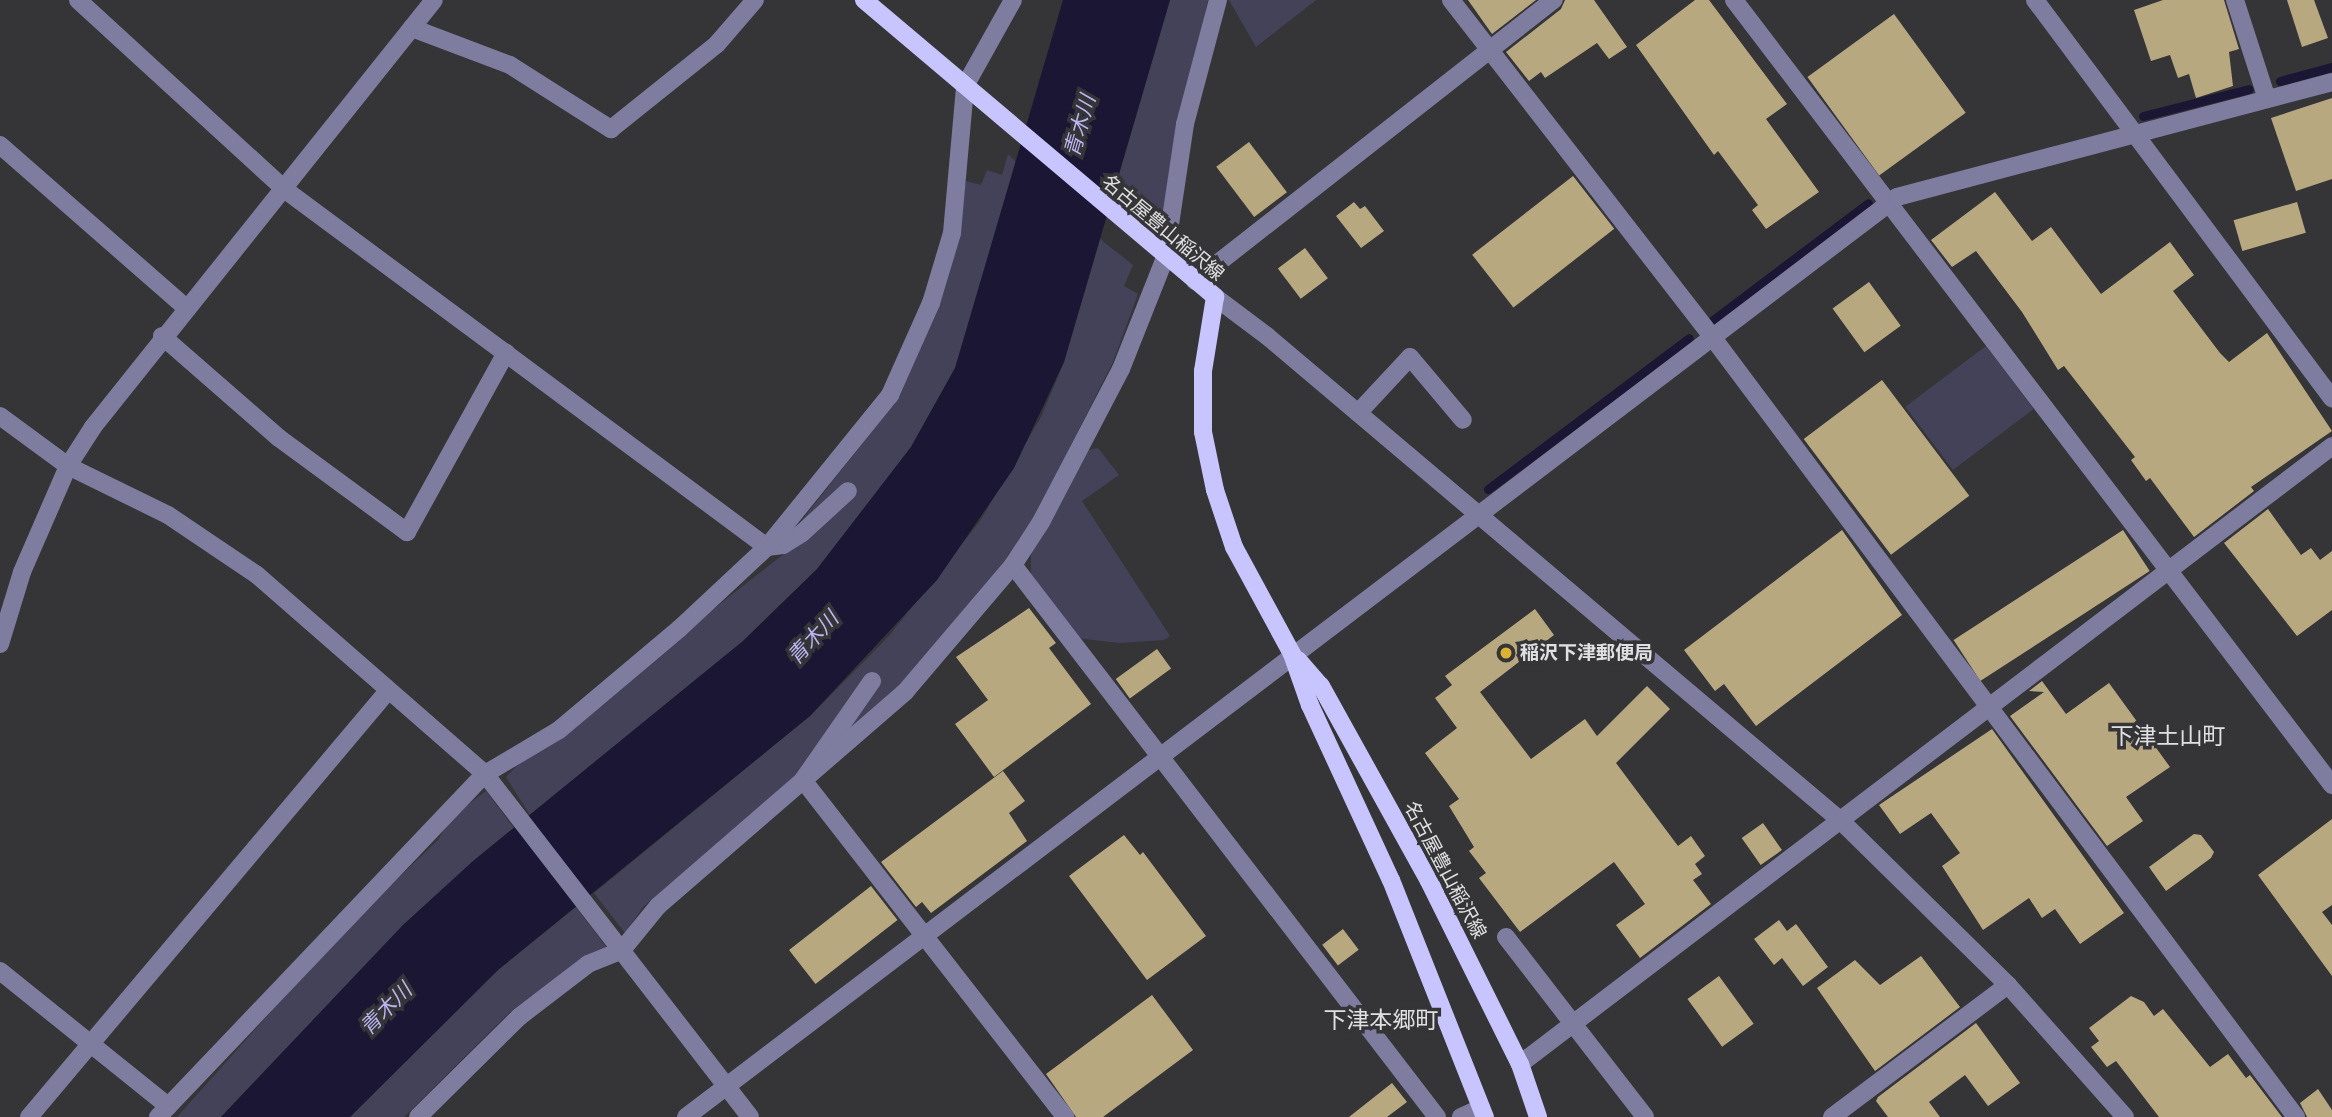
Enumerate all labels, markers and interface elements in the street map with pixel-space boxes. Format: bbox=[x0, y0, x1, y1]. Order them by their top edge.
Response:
water label: 青木川 bbox=[1059, 92, 1101, 160]
street label: 名古屋豊山稲沢線 bbox=[1097, 170, 1229, 286]
water label: 青木川 bbox=[782, 606, 844, 670]
place label: 稲沢下津郵便局 bbox=[1520, 642, 1653, 664]
marker: 稲沢下津郵便局 bbox=[1498, 645, 1514, 661]
district label: 下津土山町 bbox=[2111, 722, 2225, 750]
street label: 名古屋豊山稲沢線 bbox=[1399, 798, 1491, 942]
water label: 青木川 bbox=[355, 978, 417, 1040]
district label: 下津本郷町 bbox=[1324, 1006, 1438, 1034]

